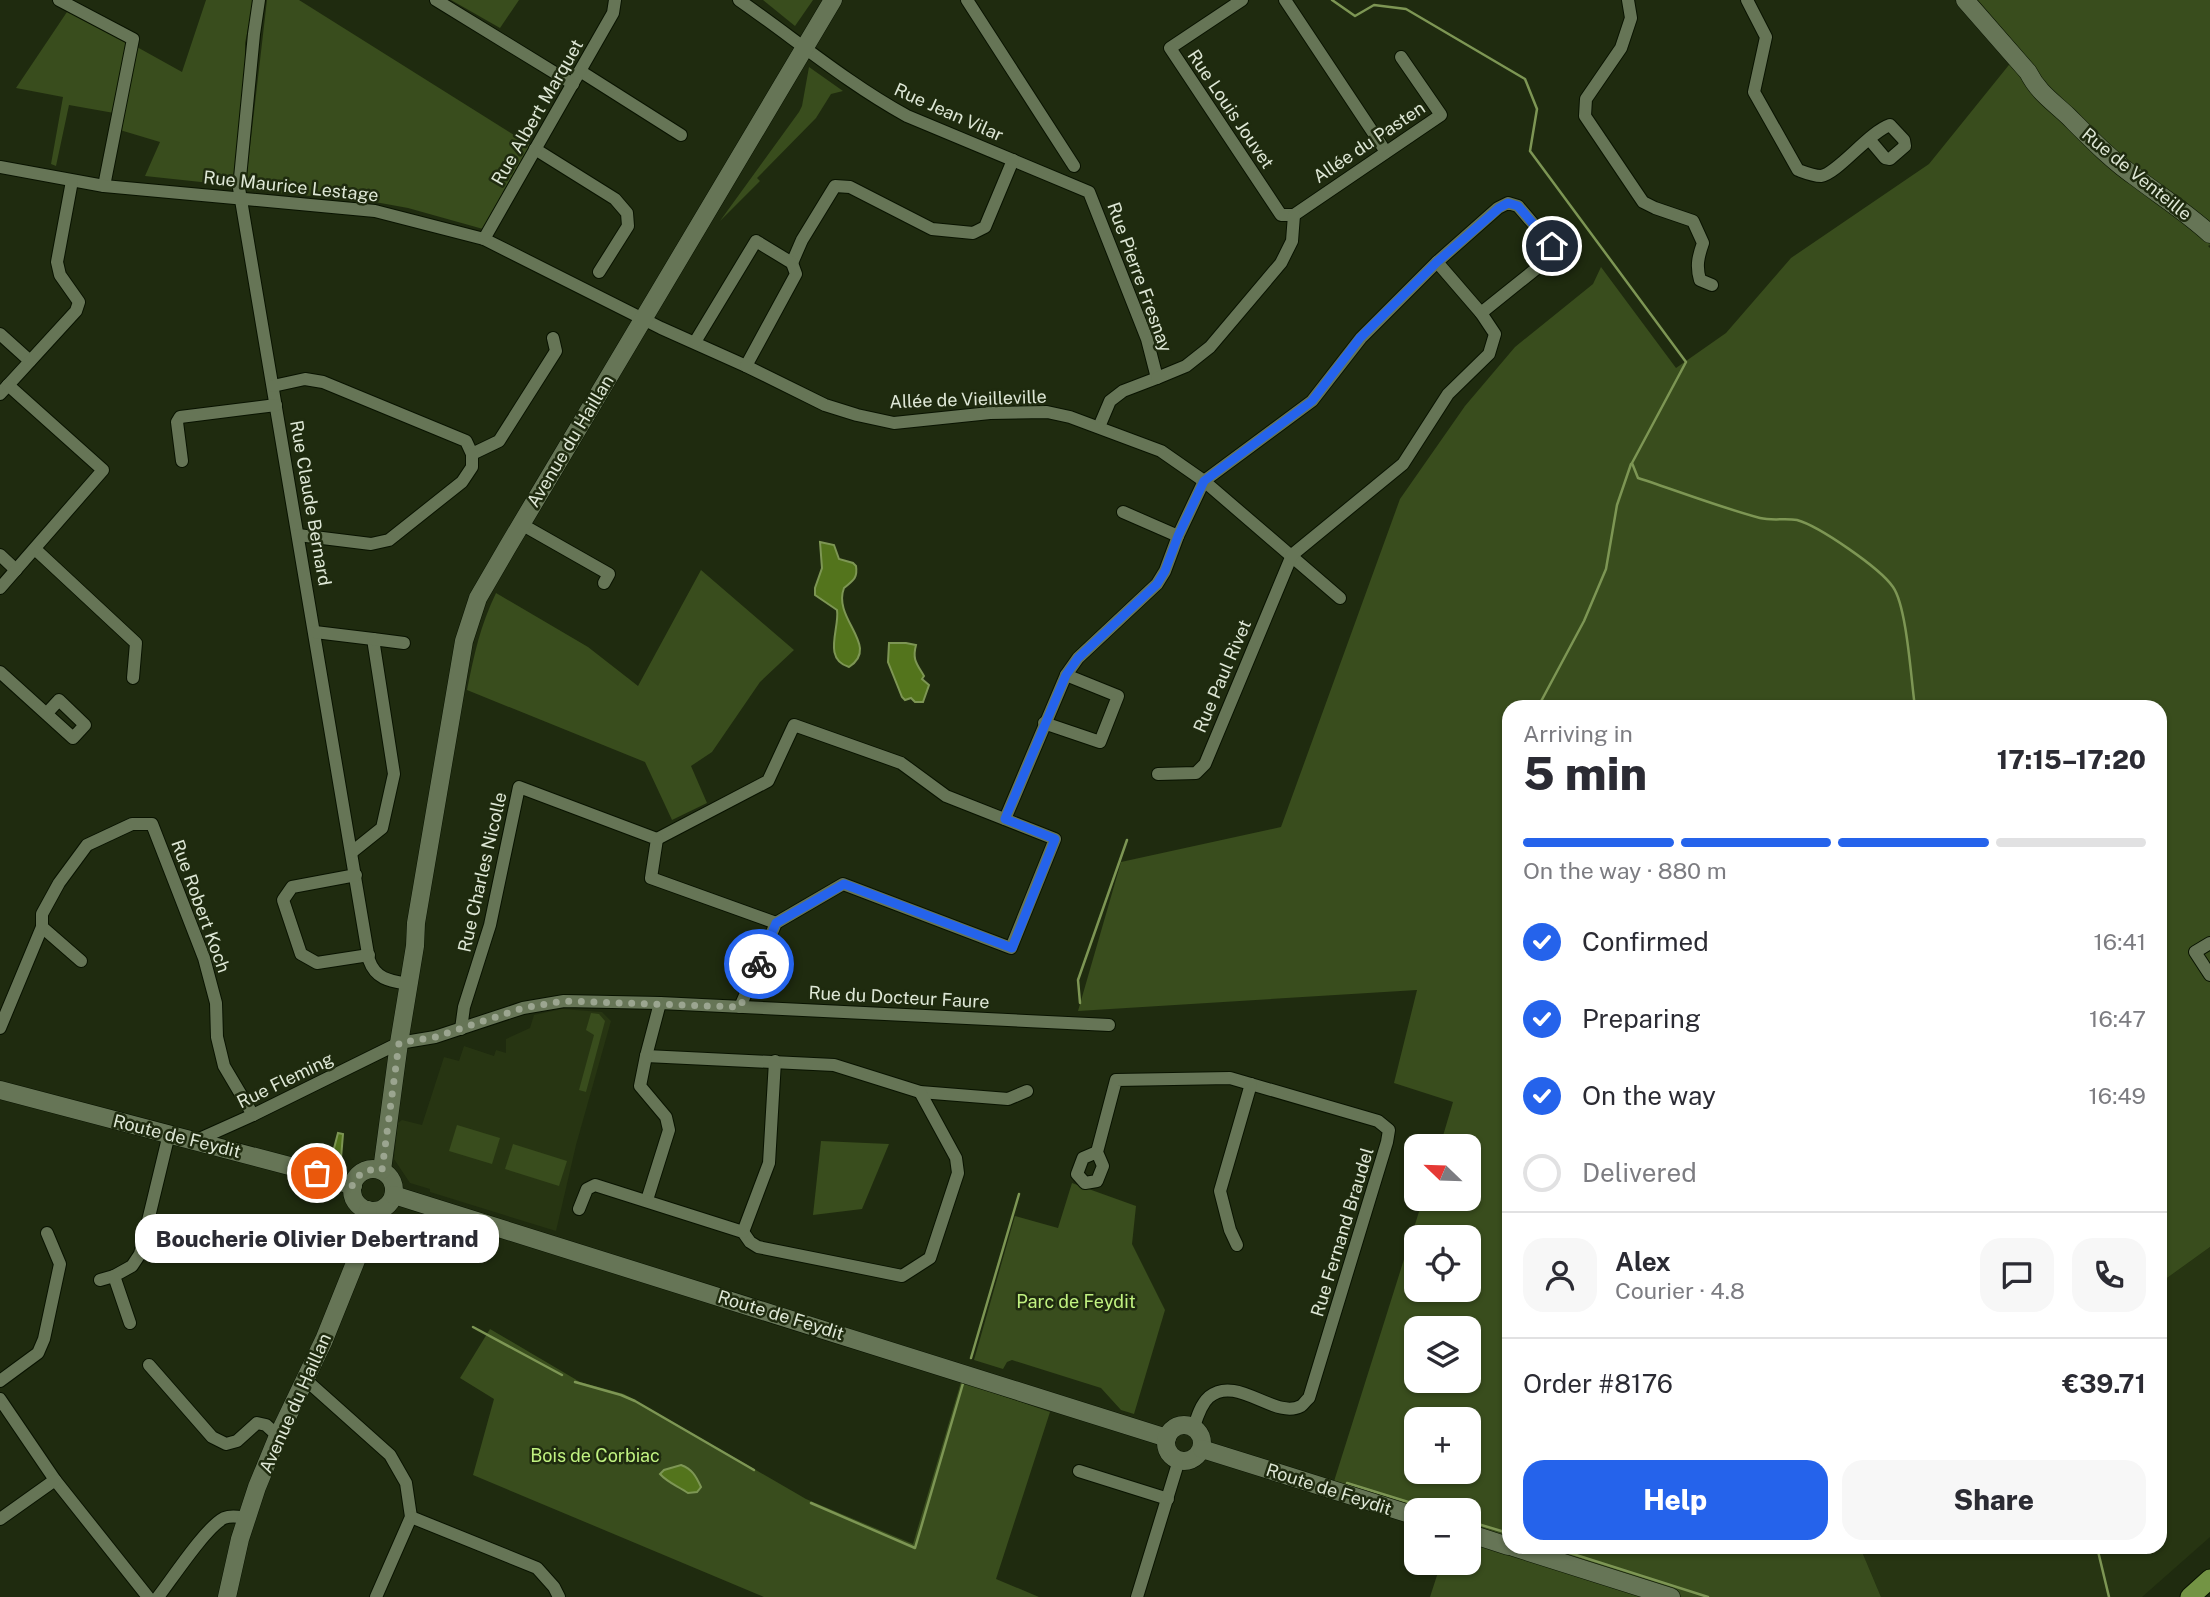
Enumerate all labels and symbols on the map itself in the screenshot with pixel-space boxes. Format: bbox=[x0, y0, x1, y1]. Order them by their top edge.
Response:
street label: Rue Albert Marquet bbox=[487, 35, 587, 189]
street label: Rue Louis Jouvet bbox=[1183, 46, 1279, 172]
street label: Rue Jean Vilar bbox=[891, 79, 1007, 145]
street label: Allée du Pasten bbox=[1309, 97, 1429, 187]
street label: Rue de Venteille bbox=[2078, 123, 2196, 225]
street label: Rue Maurice Lestage bbox=[202, 166, 380, 206]
street label: Rue Pierre Fresnay bbox=[1103, 199, 1177, 355]
pin bbox=[1522, 216, 1582, 276]
street label: Avenue du Haillan bbox=[522, 371, 618, 511]
street label: Allée de Vieilleville bbox=[889, 386, 1047, 412]
street label: Rue Claude Bernard bbox=[286, 419, 336, 587]
street label: Rue Paul Rivet bbox=[1189, 616, 1255, 736]
street label: Rue Charles Nicolle bbox=[453, 790, 511, 954]
street label: Rue Robert Koch bbox=[167, 837, 235, 975]
courier bbox=[724, 929, 794, 999]
street label: Rue du Docteur Faure bbox=[808, 982, 990, 1012]
street label: Rue Fleming bbox=[233, 1048, 337, 1112]
street label: Route de Feydit bbox=[111, 1110, 243, 1162]
north arrow bbox=[1404, 1134, 1480, 1211]
pin bbox=[287, 1143, 347, 1203]
street label: Rue Fernand Braudel bbox=[1306, 1145, 1378, 1319]
callout: Boucherie Olivier Debertrand bbox=[135, 1215, 499, 1264]
street label: Route de Feydit bbox=[715, 1286, 847, 1344]
park label: Parc de Feydit bbox=[1016, 1291, 1136, 1312]
street label: Avenue du Haillan bbox=[255, 1330, 335, 1476]
park label: Bois de Corbiac bbox=[530, 1445, 660, 1466]
street label: Route de Feydit bbox=[1264, 1459, 1394, 1519]

